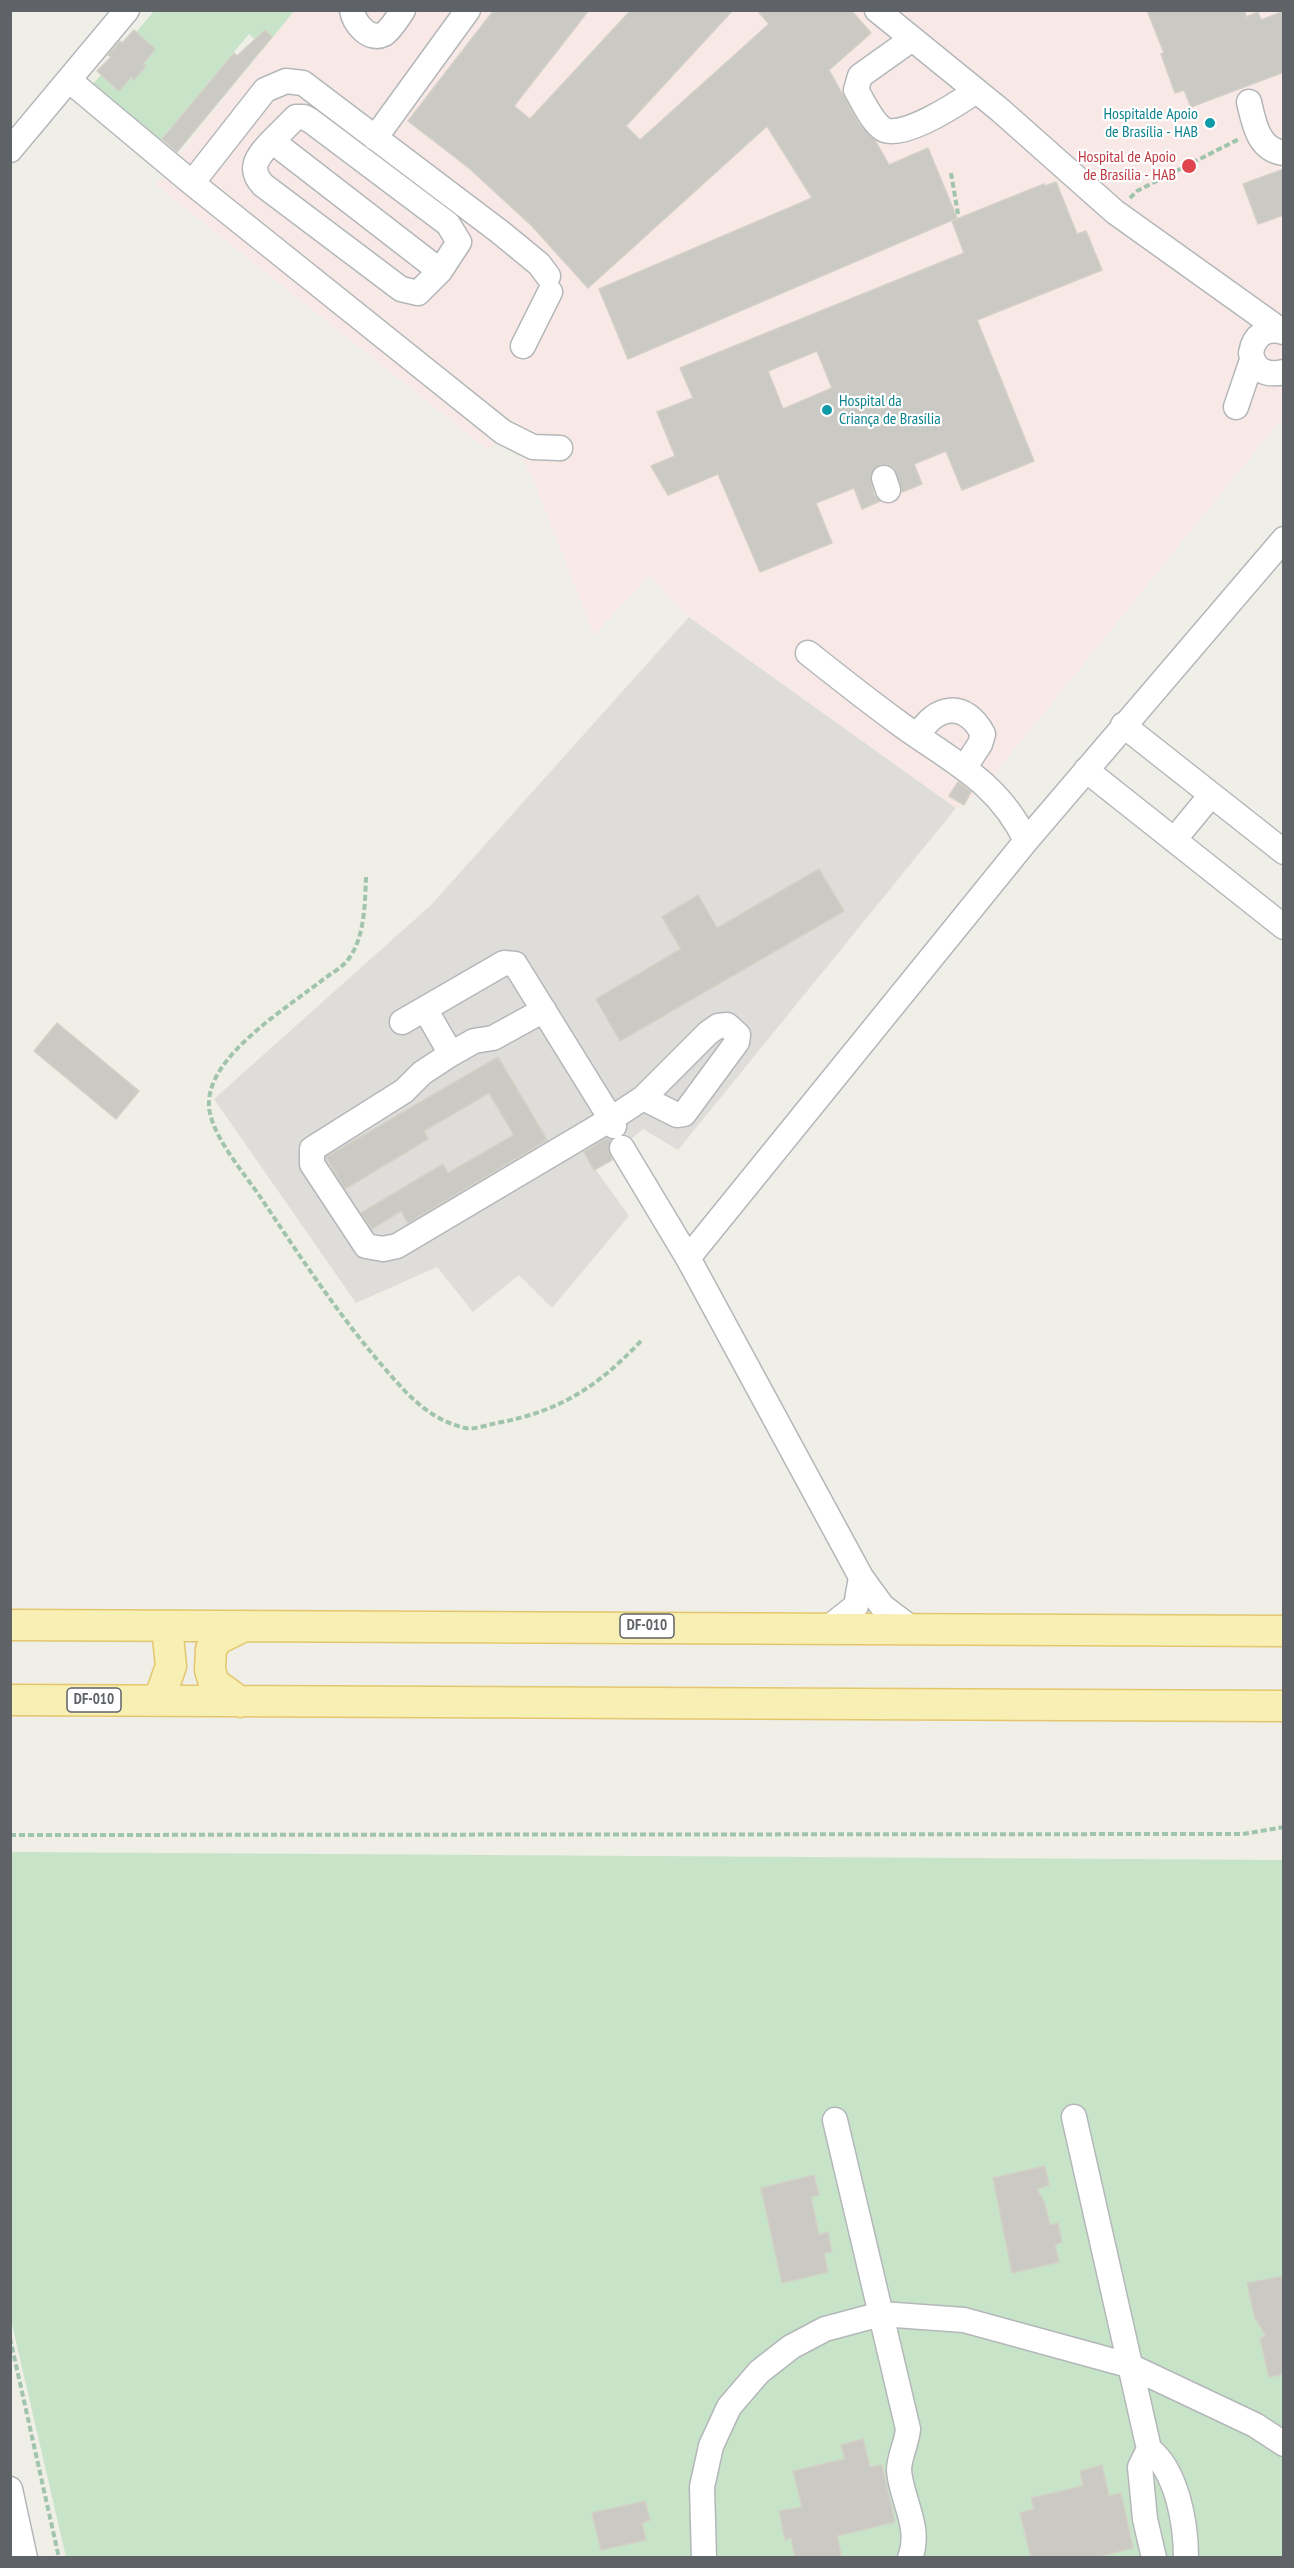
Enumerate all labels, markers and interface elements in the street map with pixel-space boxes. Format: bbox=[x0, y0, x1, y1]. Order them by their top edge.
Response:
place label: Hospitalde Apoio de Brasília - HAB bbox=[1103, 104, 1198, 142]
marker: Hospitalde Apoio de Brasília - HAB bbox=[1203, 116, 1217, 130]
place label: Hospital de Apoio de Brasília - HAB bbox=[1078, 147, 1176, 185]
marker: Hospital de Apoio de Brasília - HAB bbox=[1180, 157, 1198, 175]
place label: Hospital da Criança de Brasília bbox=[839, 391, 941, 429]
marker: Hospital da Criança de Brasília bbox=[820, 403, 834, 417]
road number: DF-010 bbox=[620, 1614, 674, 1638]
road number: DF-010 bbox=[67, 1688, 121, 1712]

